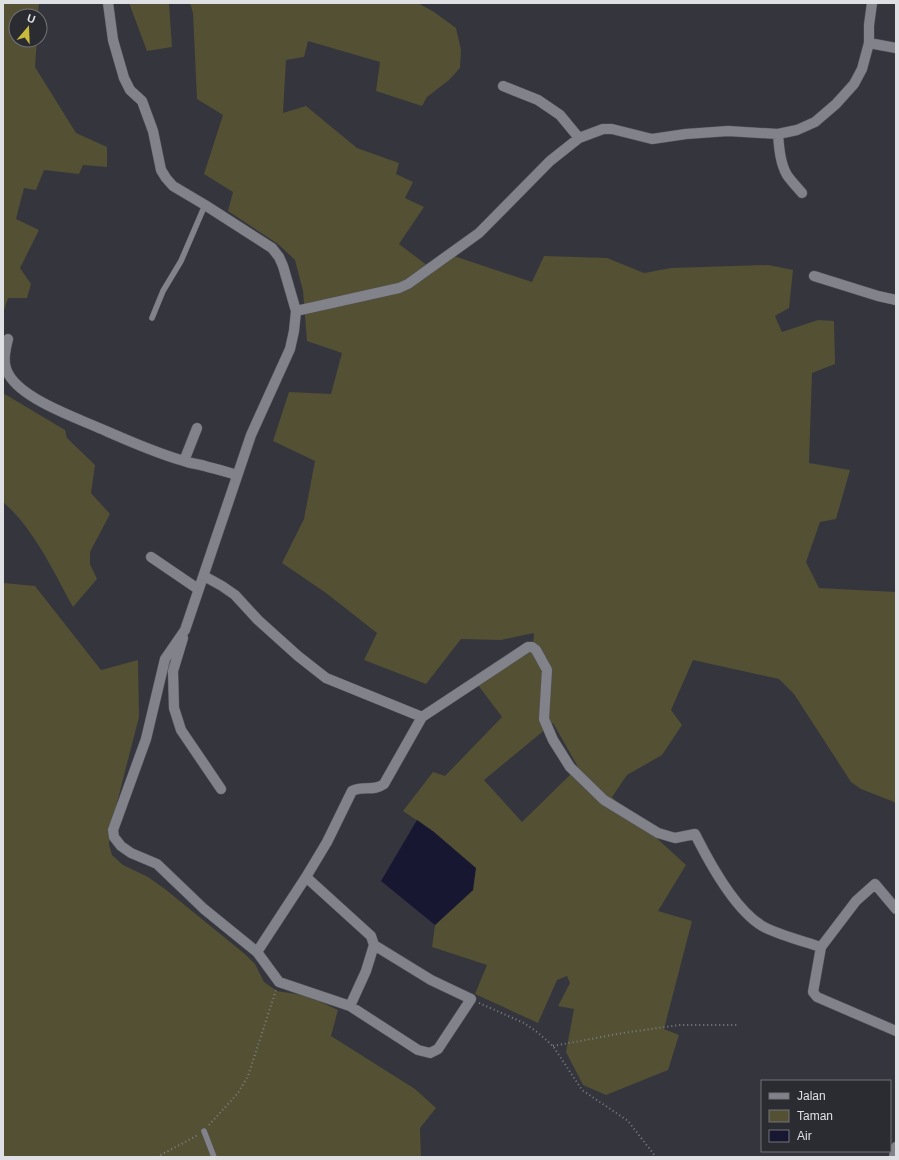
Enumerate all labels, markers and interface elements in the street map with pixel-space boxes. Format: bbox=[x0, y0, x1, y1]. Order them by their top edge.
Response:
north arrow bbox=[8, 8, 48, 48]
text: U bbox=[26, 12, 37, 26]
legend bbox=[761, 1080, 891, 1152]
text: Jalan bbox=[797, 1089, 826, 1103]
text: Taman bbox=[797, 1109, 833, 1123]
text: Air bbox=[797, 1129, 812, 1143]

